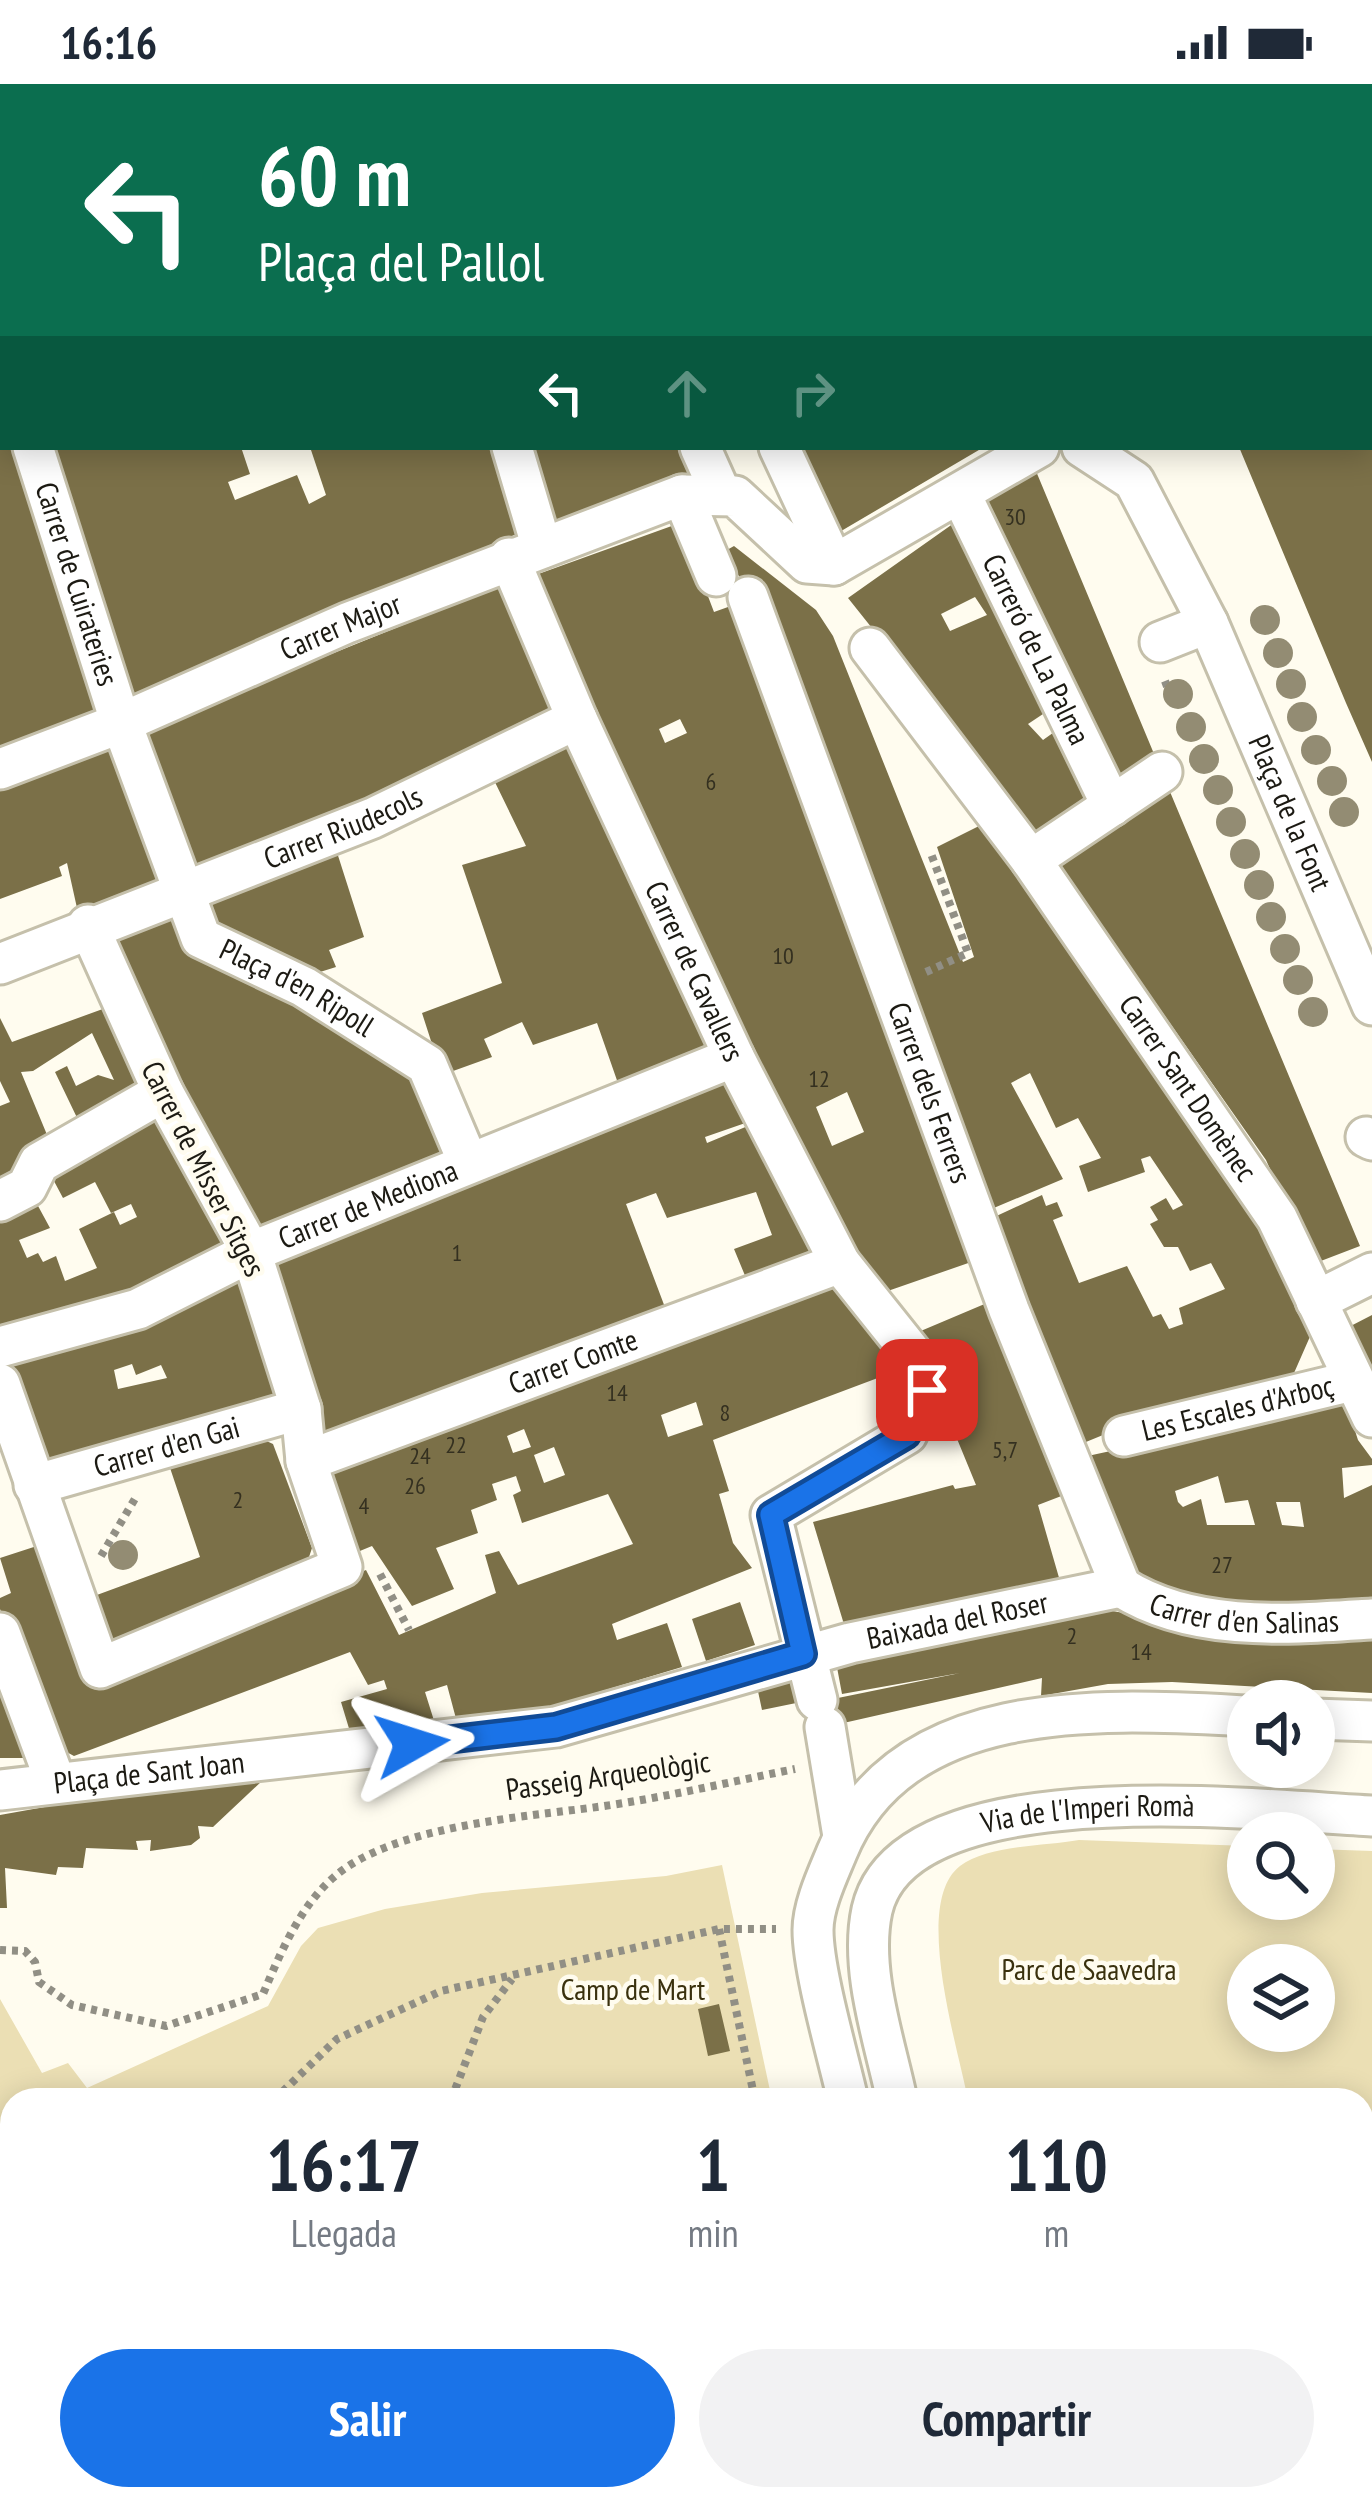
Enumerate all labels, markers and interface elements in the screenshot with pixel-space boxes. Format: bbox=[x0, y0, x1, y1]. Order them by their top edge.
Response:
text: 16:16 bbox=[60, 13, 157, 71]
text: 60 m bbox=[258, 120, 411, 229]
icon: left bbox=[60, 132, 216, 288]
text: Plaça del Pallol bbox=[258, 226, 544, 296]
icon: left bbox=[528, 360, 594, 426]
icon: ahead bbox=[654, 360, 720, 426]
icon: right bbox=[780, 360, 846, 426]
street label: Carrer de Cuirateries bbox=[27, 477, 129, 690]
house number: 30 bbox=[1004, 501, 1026, 532]
street label: Carreró de La Palma bbox=[975, 547, 1100, 751]
street label: Carrer Major bbox=[273, 583, 407, 668]
street label: Plaça de la Font bbox=[1240, 729, 1342, 897]
house number: 6 bbox=[706, 766, 716, 797]
street label: Carrer Riudecols bbox=[258, 776, 428, 877]
street label: Carrer de Cavallers bbox=[637, 874, 754, 1067]
street label: Plaça d'en Ripoll bbox=[214, 929, 382, 1045]
house number: 10 bbox=[772, 940, 794, 971]
street label: Carrer Sant Domènec bbox=[1111, 986, 1267, 1188]
street label: Carrer dels Ferrers bbox=[880, 997, 982, 1188]
street label: Carrer de Misser Sitges bbox=[133, 1054, 275, 1282]
house number: 12 bbox=[808, 1063, 830, 1094]
street label: Carrer de Mediona bbox=[272, 1150, 463, 1257]
house number: 1 bbox=[452, 1237, 462, 1268]
street label: Carrer Comte bbox=[503, 1319, 643, 1402]
pin bbox=[876, 1339, 978, 1441]
icon: arrive bbox=[894, 1357, 960, 1423]
street label: Les Escales d'Arboç bbox=[1137, 1365, 1338, 1449]
house number: 14 bbox=[606, 1377, 628, 1408]
house number: 8 bbox=[720, 1397, 730, 1428]
street label: Carrer d'en Gai bbox=[89, 1406, 244, 1485]
house number: 22 bbox=[445, 1429, 467, 1460]
house number: 5,7 bbox=[992, 1434, 1018, 1465]
house number: 24 bbox=[409, 1440, 431, 1471]
house number: 26 bbox=[404, 1470, 426, 1501]
house number: 2 bbox=[233, 1484, 243, 1515]
house number: 4 bbox=[359, 1490, 370, 1521]
house number: 27 bbox=[1211, 1549, 1233, 1580]
street label: Baixada del Roser bbox=[863, 1581, 1052, 1657]
street label: Carrer d'en Salinas bbox=[1145, 1583, 1340, 1641]
house number: 2 bbox=[1067, 1620, 1077, 1651]
house number: 14 bbox=[1130, 1636, 1152, 1667]
map controls bbox=[1227, 1680, 1335, 2052]
button: sound bbox=[1227, 1680, 1335, 1788]
position arrow bbox=[349, 1681, 475, 1807]
street label: Plaça de Sant Joan bbox=[52, 1741, 246, 1802]
street label: Passeig Arqueològic bbox=[503, 1741, 713, 1808]
street label: Via de l'Imperi Romà bbox=[976, 1785, 1195, 1842]
button: search bbox=[1227, 1812, 1335, 1920]
button: layers bbox=[1227, 1944, 1335, 2052]
park label: Parc de Saavedra bbox=[1001, 1949, 1177, 1988]
park label: Camp de Mart bbox=[561, 1969, 706, 2008]
text: 16:17 bbox=[266, 2118, 422, 2211]
text: 1 bbox=[696, 2118, 730, 2211]
text: 110 bbox=[1005, 2118, 1108, 2211]
text: Llegada bbox=[291, 2207, 397, 2258]
text: min bbox=[688, 2207, 739, 2258]
text: m bbox=[1044, 2207, 1069, 2258]
button: Salir bbox=[60, 2349, 675, 2487]
button: Compartir bbox=[699, 2349, 1314, 2487]

